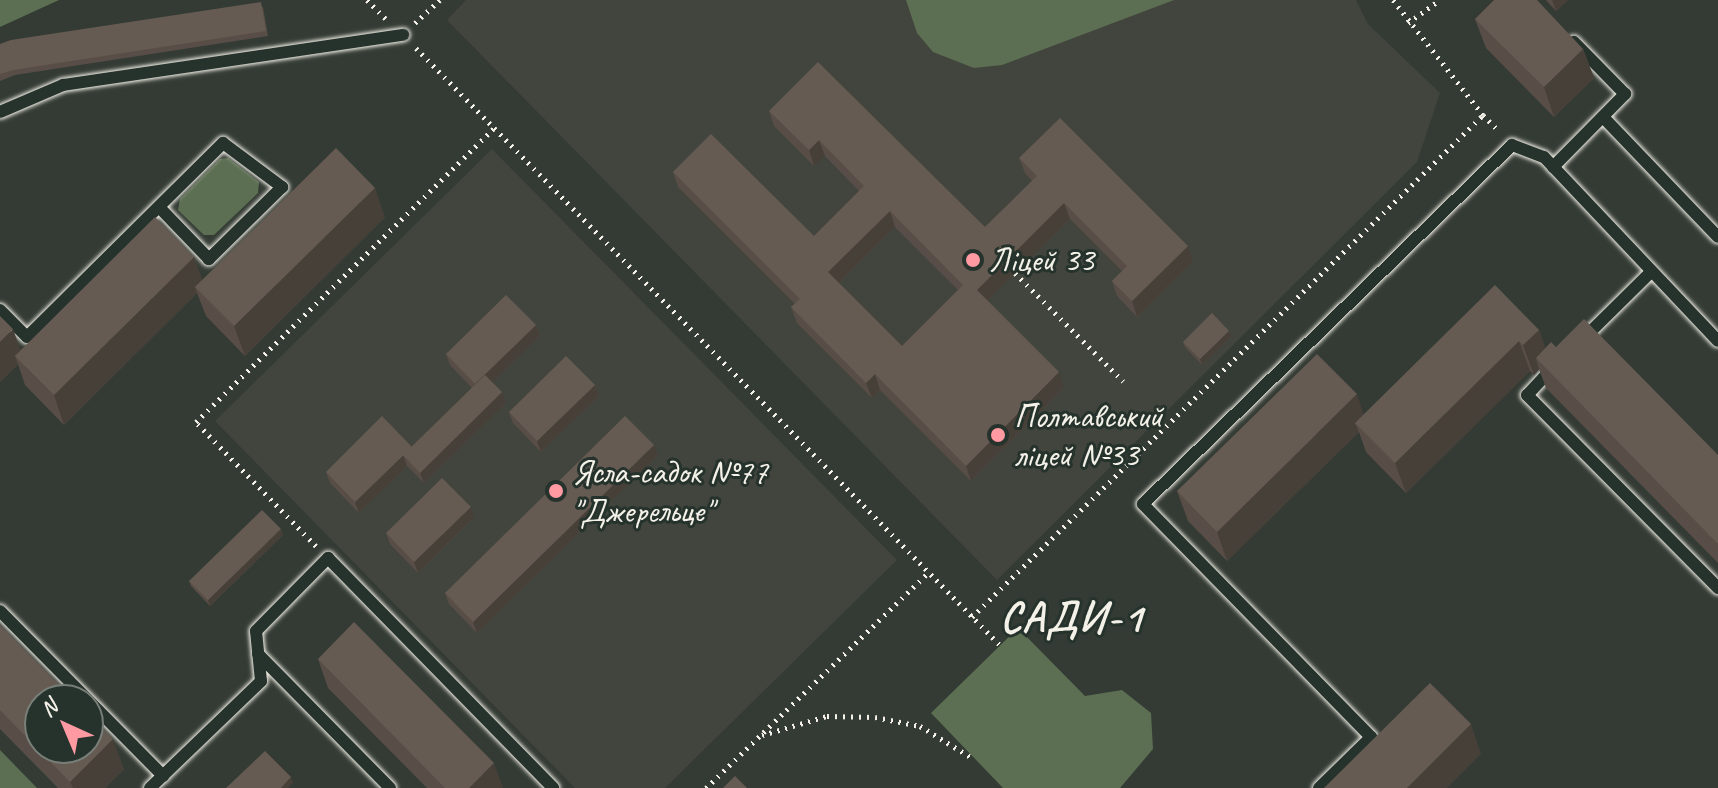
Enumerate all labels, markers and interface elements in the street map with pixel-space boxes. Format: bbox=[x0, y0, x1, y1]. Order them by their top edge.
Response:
place label: Ліцей 33 bbox=[989, 240, 1094, 280]
marker: Ліцей 33 bbox=[964, 251, 982, 269]
place label: Полтавський ліцей №33 bbox=[1014, 395, 1163, 474]
marker: Полтавський ліцей №33 bbox=[989, 426, 1007, 444]
place label: Ясла-садок №77 "Джерельце" bbox=[572, 451, 768, 530]
marker: Ясла-садок №77 "Джерельце" bbox=[547, 482, 565, 500]
district label: САДИ-1 bbox=[998, 593, 1146, 643]
north arrow bbox=[24, 684, 104, 764]
text: N bbox=[34, 693, 63, 723]

